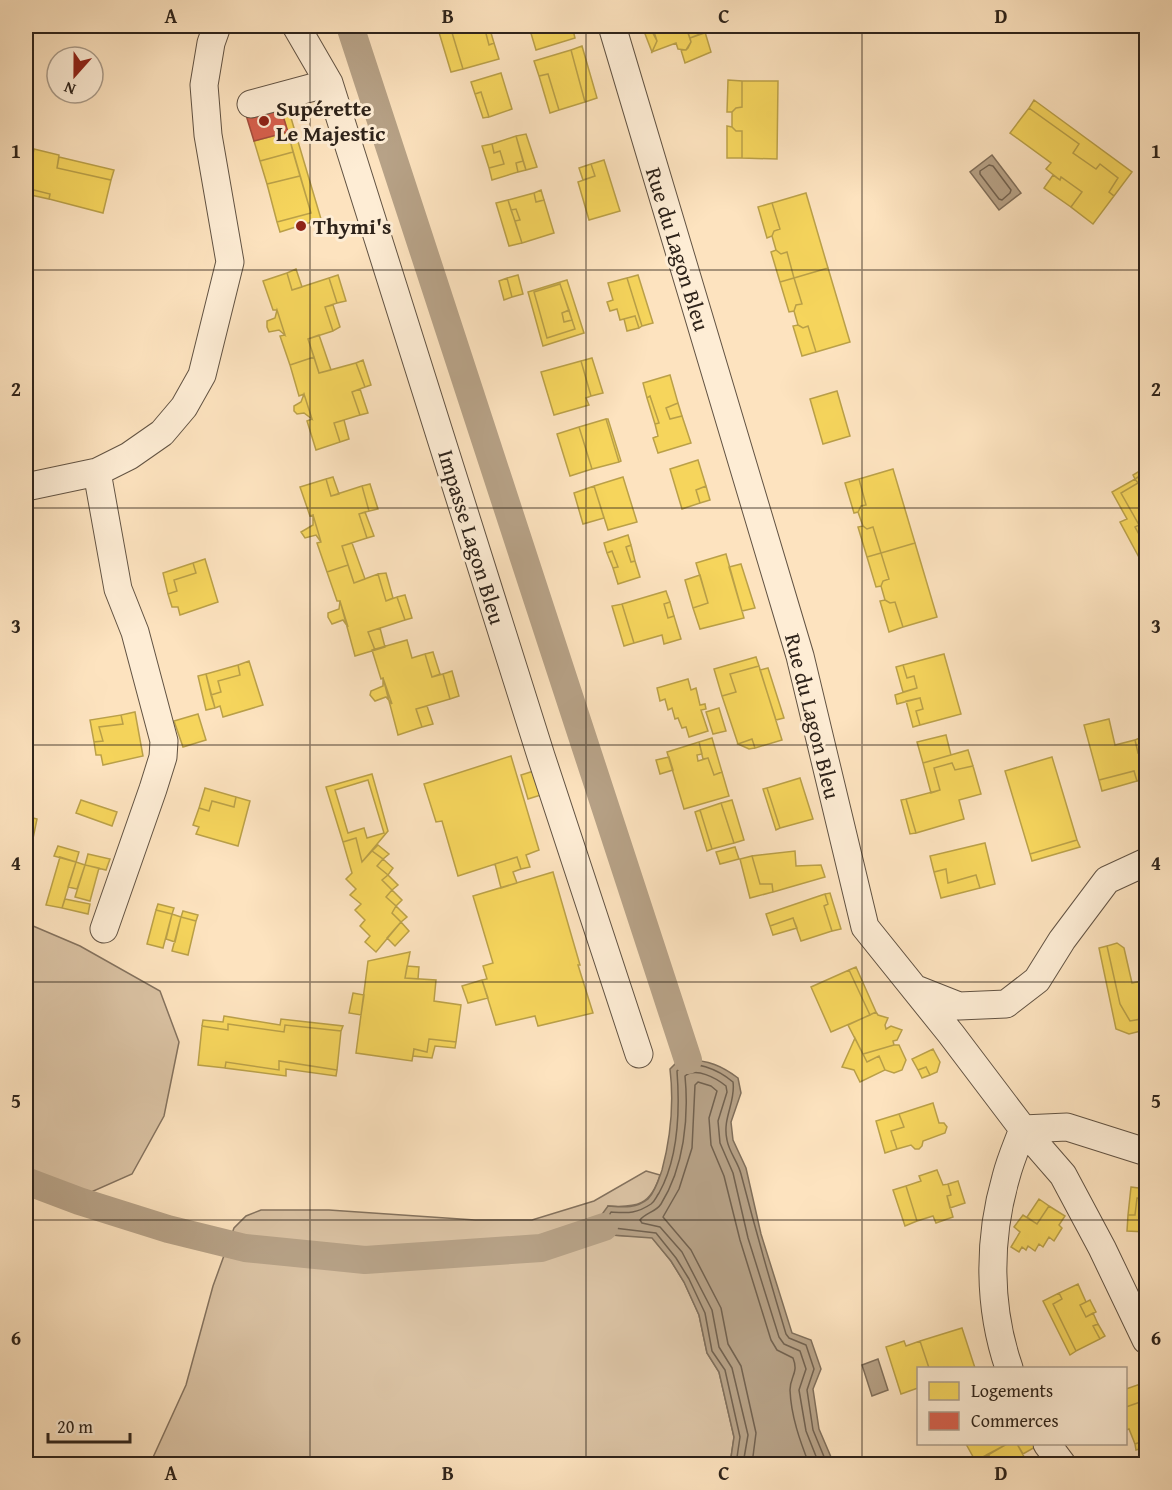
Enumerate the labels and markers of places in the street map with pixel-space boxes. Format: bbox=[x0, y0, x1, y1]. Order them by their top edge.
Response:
place label: Supérette Le Majestic bbox=[276, 92, 385, 149]
marker: Supérette Le Majestic bbox=[257, 114, 271, 128]
place label: Thymi's bbox=[313, 210, 392, 242]
marker: Thymi's bbox=[294, 219, 308, 233]

